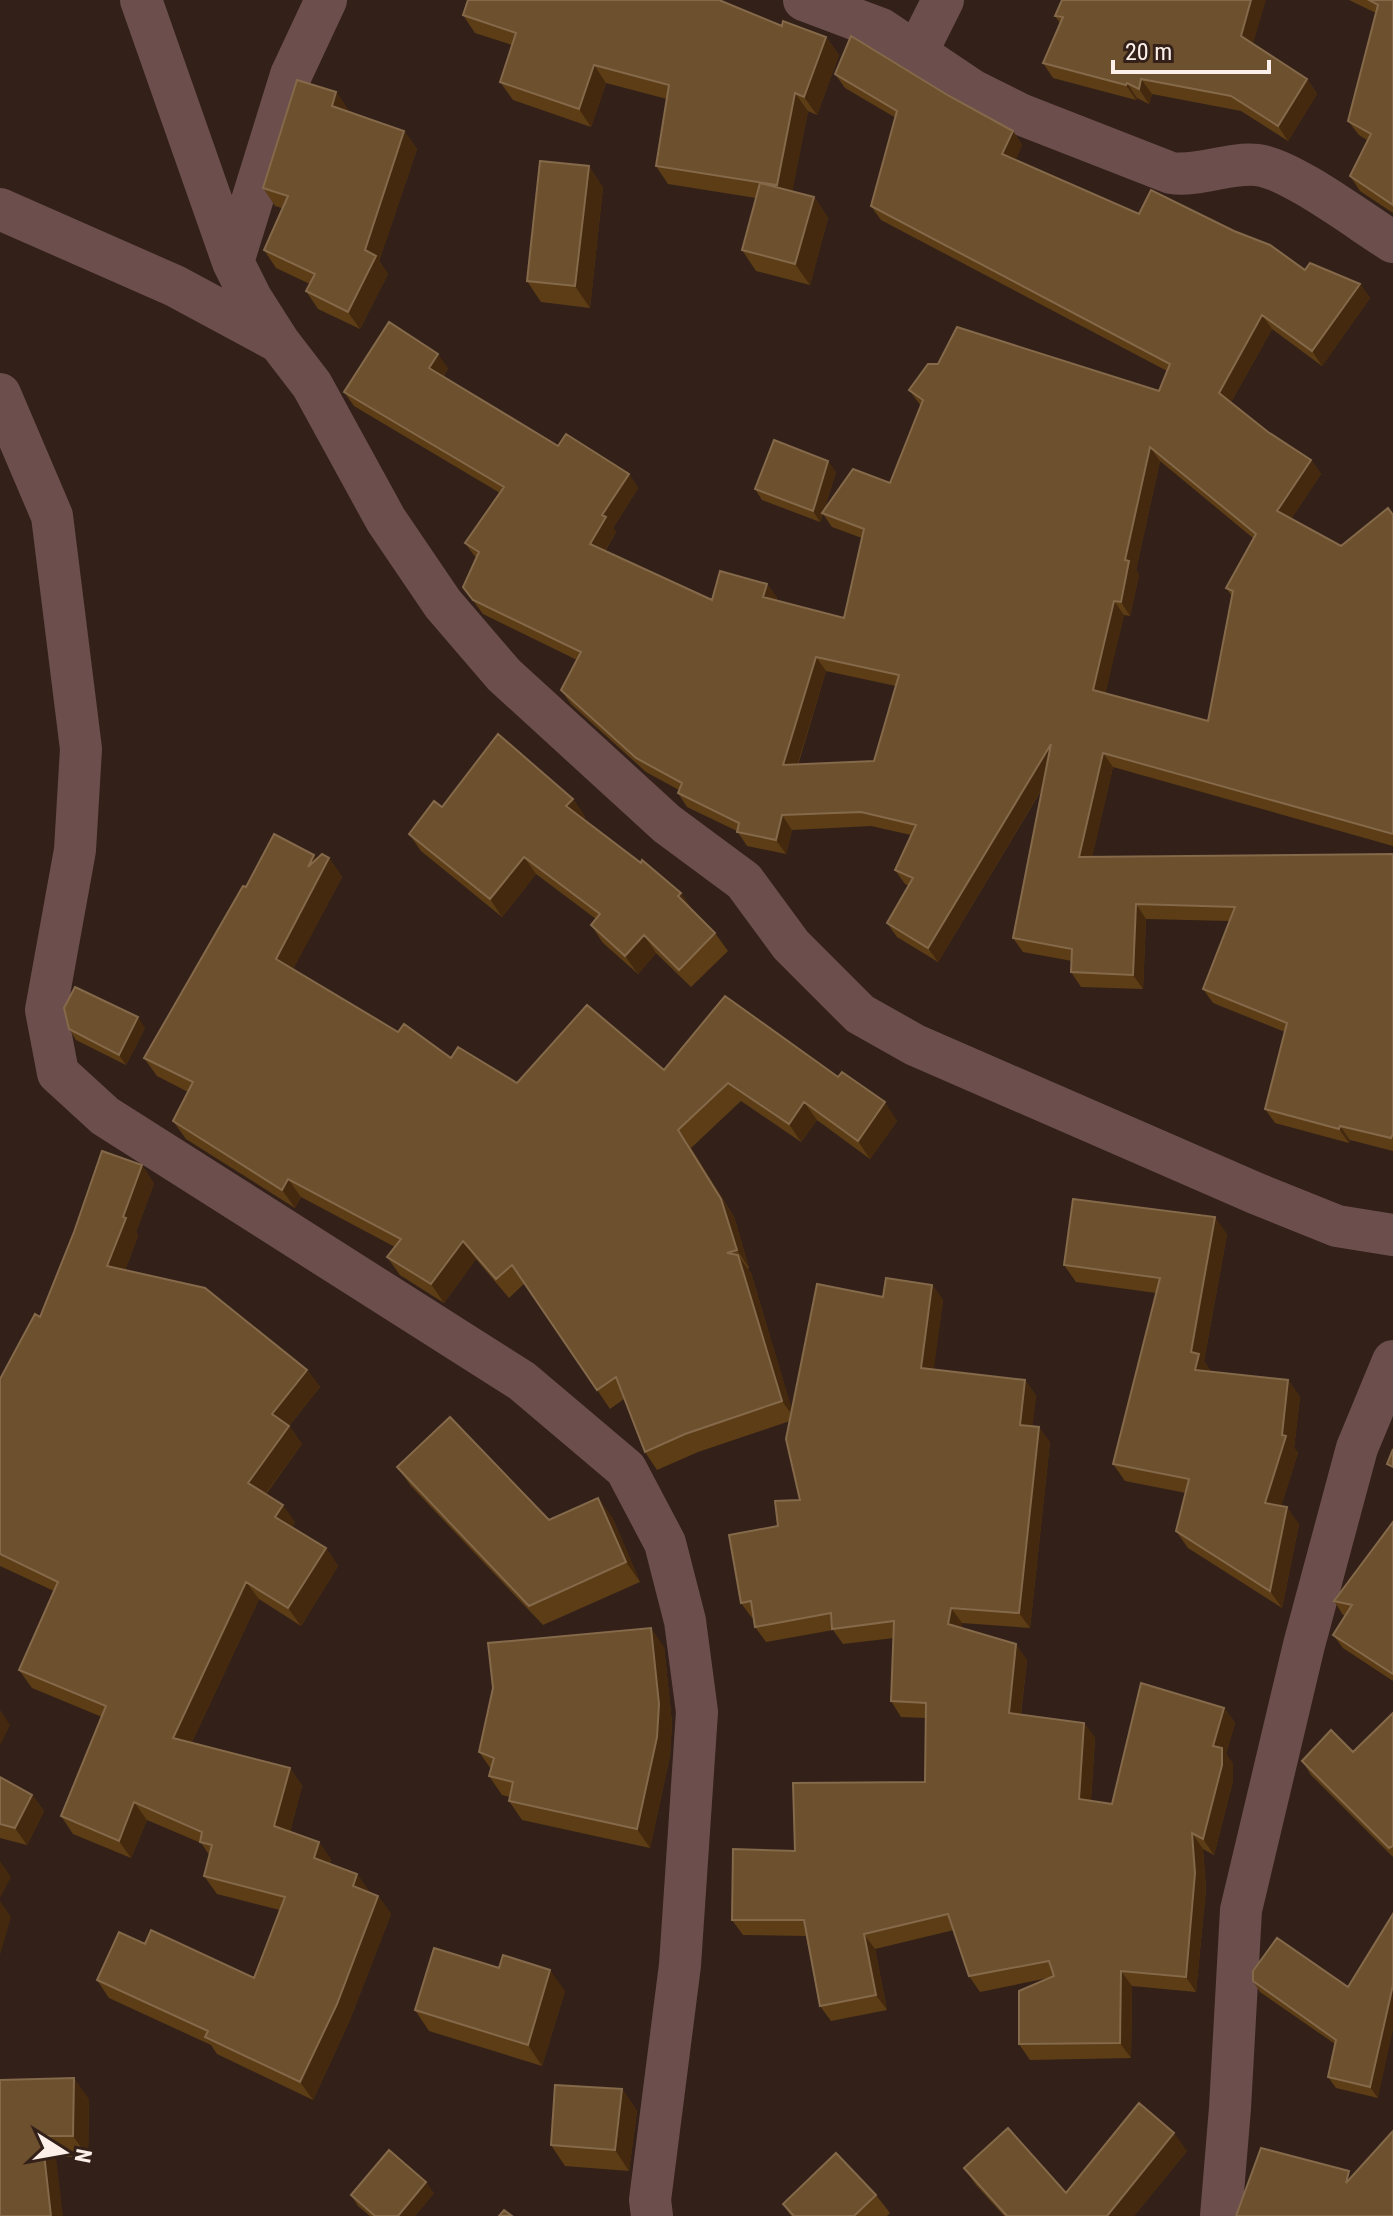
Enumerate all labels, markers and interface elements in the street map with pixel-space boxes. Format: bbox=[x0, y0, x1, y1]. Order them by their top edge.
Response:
scale bar bbox=[1113, 24, 1269, 74]
text: 20 m bbox=[1125, 38, 1172, 66]
north arrow bbox=[24, 2112, 104, 2192]
text: N bbox=[70, 2147, 97, 2165]

